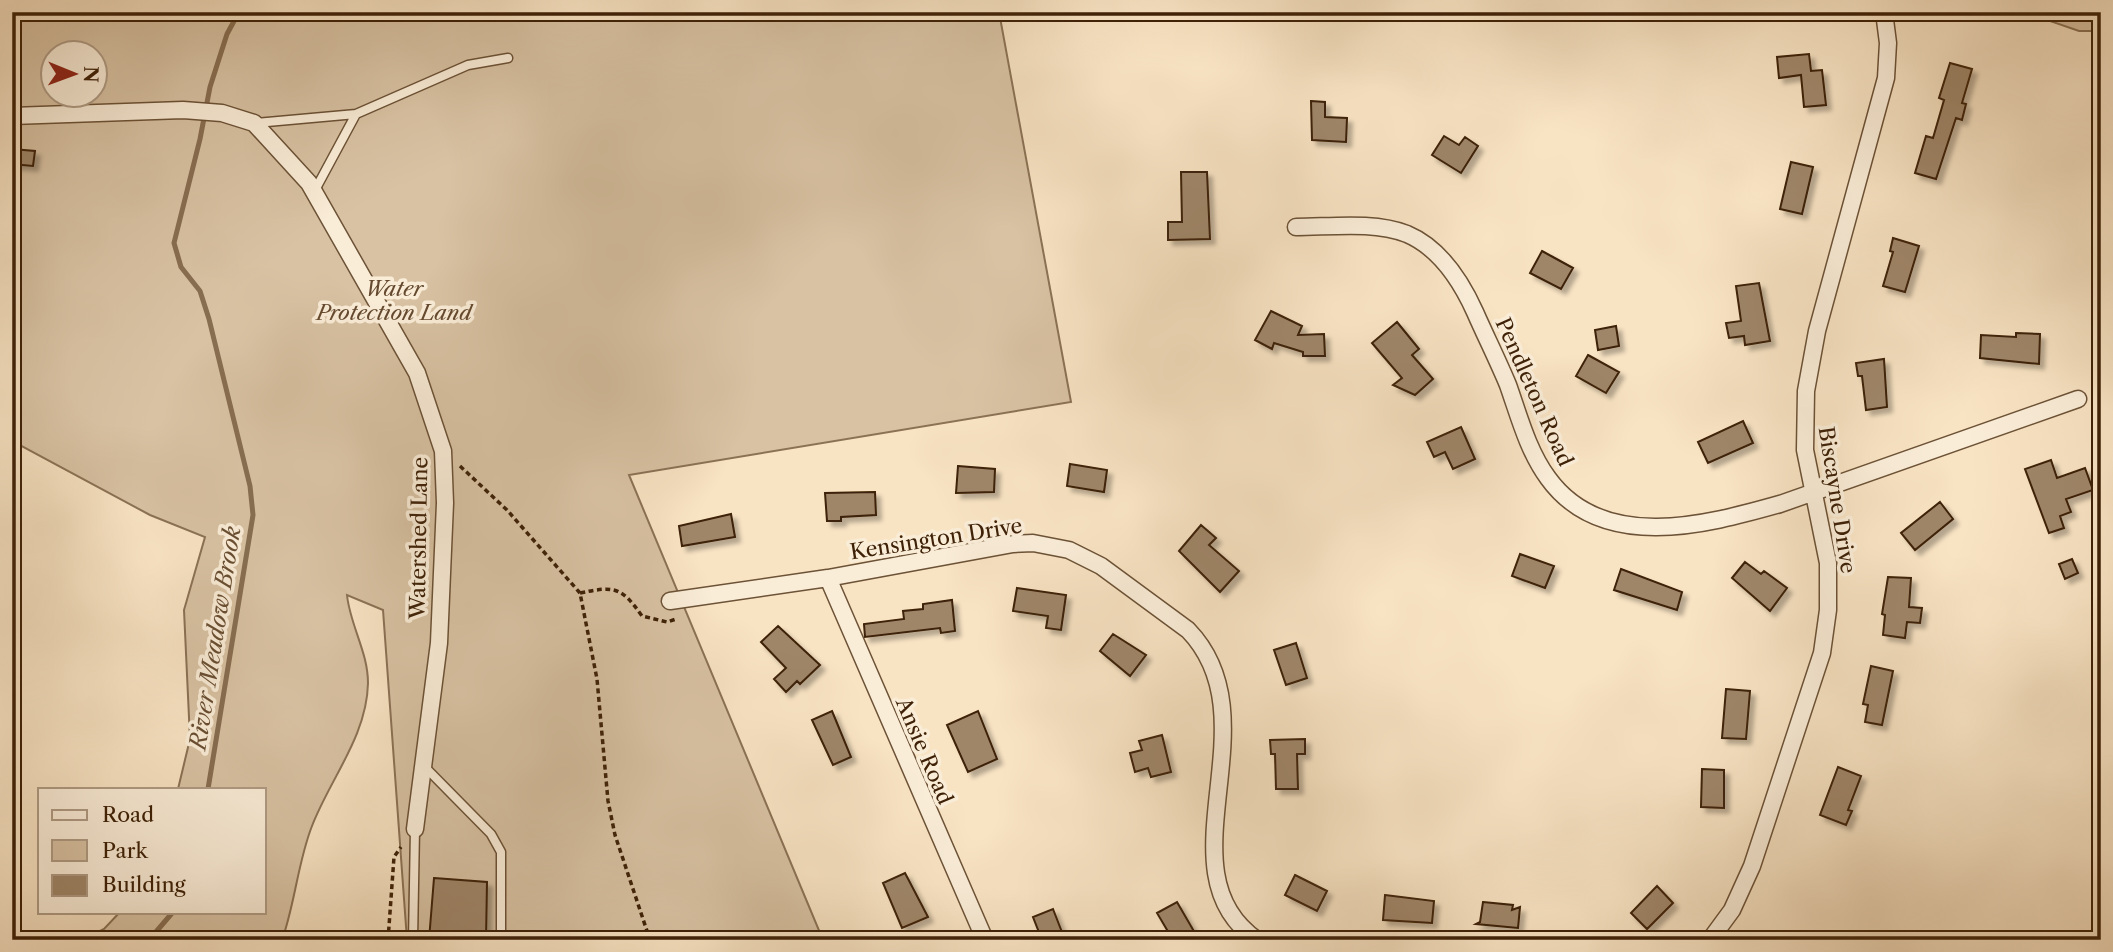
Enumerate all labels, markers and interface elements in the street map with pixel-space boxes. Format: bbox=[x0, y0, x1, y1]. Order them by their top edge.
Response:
north arrow bbox=[38, 38, 108, 108]
text: N bbox=[79, 66, 102, 83]
park label: Water Protection Land bbox=[314, 276, 474, 325]
street label: Pendleton Road bbox=[1490, 314, 1578, 470]
street label: Biscayne Drive bbox=[1814, 425, 1861, 575]
street label: Watershed Lane bbox=[405, 457, 432, 620]
street label: Kensington Drive bbox=[848, 513, 1024, 564]
water label: River Meadow Brook bbox=[183, 524, 246, 754]
street label: Ansie Road bbox=[890, 693, 958, 808]
legend bbox=[38, 788, 266, 914]
text: Road bbox=[102, 802, 154, 827]
text: Park bbox=[102, 838, 148, 863]
text: Building bbox=[102, 872, 187, 897]

